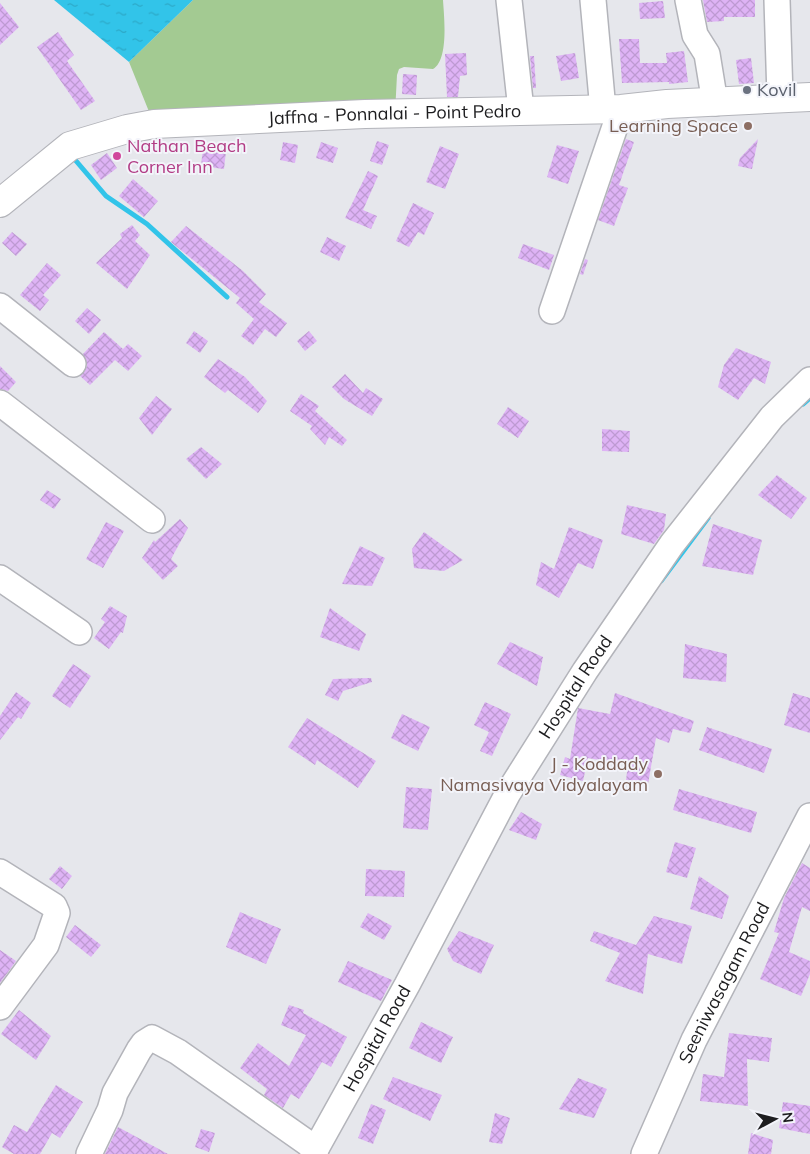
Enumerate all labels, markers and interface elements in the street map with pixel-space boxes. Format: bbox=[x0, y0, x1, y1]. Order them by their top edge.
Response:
place label: Kovil bbox=[757, 78, 796, 101]
marker: Kovil bbox=[741, 84, 753, 96]
street label: Jaffna - Ponnalai - Point Pedro bbox=[267, 99, 521, 130]
place label: Learning Space bbox=[609, 114, 738, 137]
marker: Learning Space bbox=[742, 120, 754, 132]
place label: Nathan Beach Corner Inn bbox=[127, 134, 246, 178]
marker: Nathan Beach Corner Inn bbox=[111, 150, 123, 162]
street label: Hospital Road bbox=[533, 631, 617, 743]
place label: J - Koddady Namasivaya Vidyalayam bbox=[440, 752, 648, 796]
marker: J - Koddady Namasivaya Vidyalayam bbox=[652, 768, 664, 780]
street label: Seeniwasagam Road bbox=[673, 898, 774, 1067]
street label: Hospital Road bbox=[338, 981, 416, 1096]
north arrow bbox=[750, 1094, 800, 1144]
text: N bbox=[778, 1111, 797, 1124]

